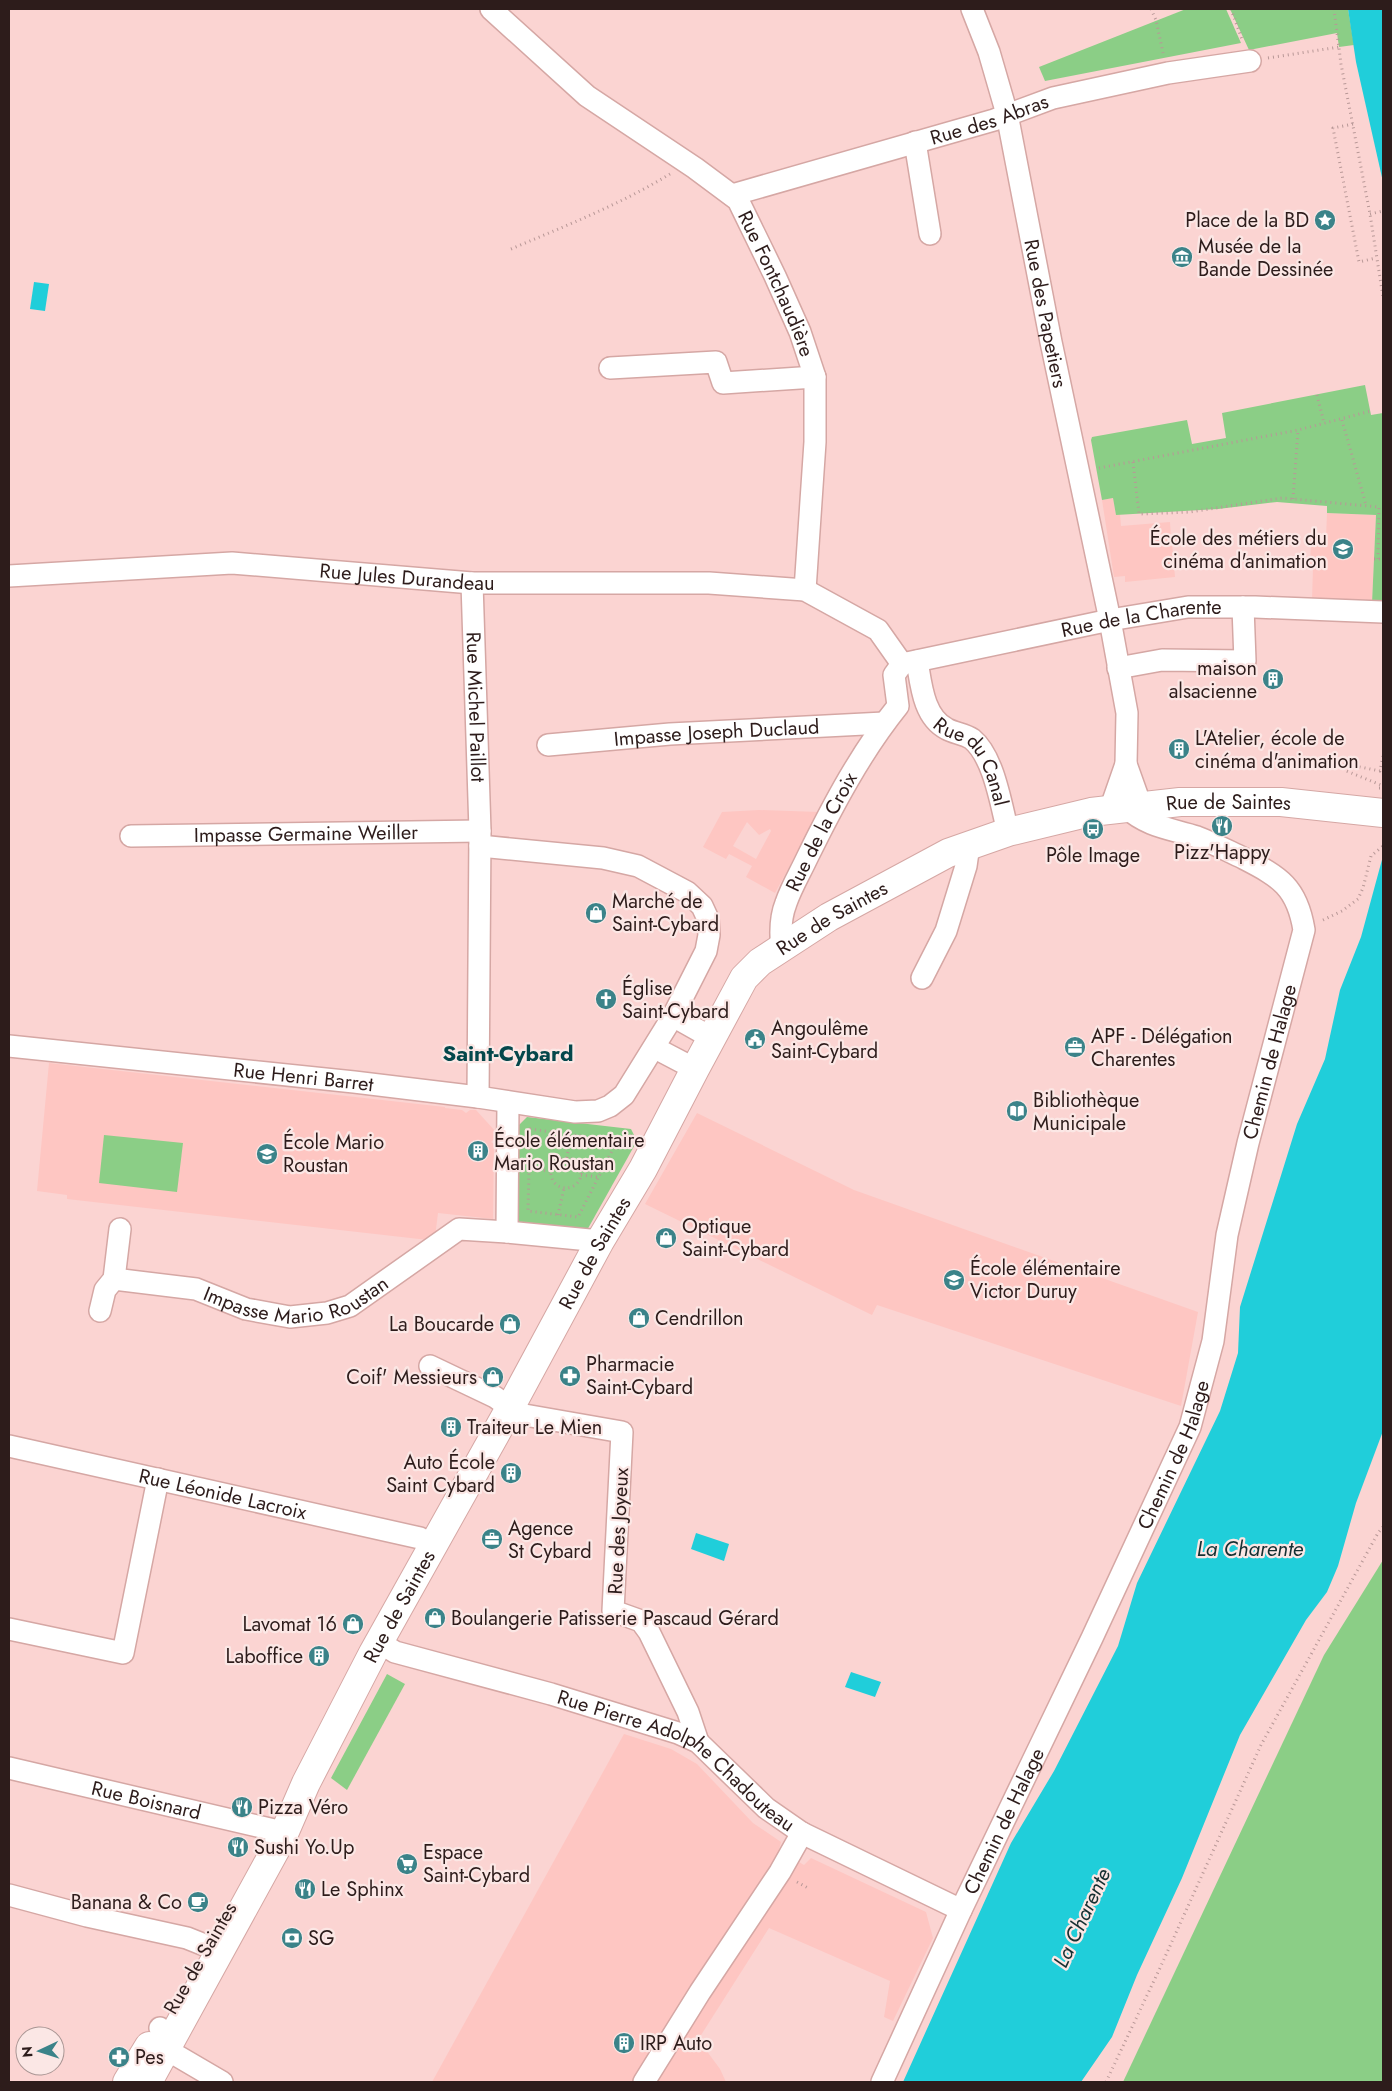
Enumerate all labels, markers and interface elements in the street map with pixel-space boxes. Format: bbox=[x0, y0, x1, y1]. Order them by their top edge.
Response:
street label: Rue des Abras bbox=[927, 87, 1053, 153]
street label: Rue Fontchaudière bbox=[730, 206, 821, 360]
place label: Place de la BD bbox=[1185, 206, 1309, 235]
place icon: Place de la BD bbox=[1313, 208, 1337, 232]
place label: Musée de la Bande Dessinée bbox=[1198, 232, 1333, 284]
street label: Rue des Papetiers bbox=[1016, 237, 1074, 390]
museum icon: Musée de la Bande Dessinée bbox=[1170, 245, 1194, 269]
place label: École des métiers du cinéma d'animation bbox=[1150, 524, 1327, 576]
school or university icon: École des métiers du cinéma d'animation bbox=[1331, 537, 1355, 561]
street label: Rue Jules Durandeau bbox=[318, 556, 494, 598]
street label: Rue de la Charente bbox=[1058, 593, 1221, 645]
street label: Rue Michel Paillot bbox=[459, 631, 492, 783]
place label: maison alsacienne bbox=[1169, 654, 1257, 706]
building icon: maison alsacienne bbox=[1261, 667, 1285, 691]
street label: Rue du Canal bbox=[927, 710, 1015, 809]
street label: Impasse Joseph Duclaud bbox=[613, 712, 820, 754]
place label: L'Atelier, école de cinéma d'animation bbox=[1195, 724, 1359, 776]
building icon: L'Atelier, école de cinéma d'animation bbox=[1167, 737, 1191, 761]
street label: Rue de la Croix bbox=[778, 766, 865, 897]
street label: Rue de Saintes bbox=[1164, 788, 1292, 818]
restaurant icon: Pizz'Happy bbox=[1210, 814, 1234, 838]
bus stop icon: Pôle Image bbox=[1081, 817, 1105, 841]
street label: Impasse Germaine Weiller bbox=[194, 818, 418, 850]
place label: Pizz'Happy bbox=[1174, 838, 1270, 867]
place label: Pôle Image bbox=[1046, 841, 1140, 870]
street label: Rue de Saintes bbox=[771, 874, 893, 963]
place label: Marché de Saint-Cybard bbox=[612, 887, 719, 939]
shop icon: Marché de Saint-Cybard bbox=[584, 901, 608, 925]
place label: Église Saint-Cybard bbox=[622, 974, 729, 1026]
street label: Chemin de Halage bbox=[1236, 981, 1304, 1143]
church icon: Église Saint-Cybard bbox=[594, 987, 618, 1011]
place label: Angoulême Saint-Cybard bbox=[771, 1014, 878, 1066]
place label: APF - Délégation Charentes bbox=[1091, 1022, 1233, 1074]
public building icon: Angoulême Saint-Cybard bbox=[743, 1027, 767, 1051]
office icon: APF - Délégation Charentes bbox=[1063, 1035, 1087, 1059]
district label: Saint-Cybard bbox=[442, 1037, 574, 1069]
street label: Rue Henri Barret bbox=[232, 1056, 375, 1099]
place label: Bibliothèque Municipale bbox=[1033, 1086, 1139, 1138]
library icon: Bibliothèque Municipale bbox=[1005, 1099, 1029, 1123]
place label: École élémentaire Mario Roustan bbox=[494, 1126, 644, 1178]
place label: École Mario Roustan bbox=[283, 1128, 384, 1180]
building icon: École élémentaire Mario Roustan bbox=[466, 1139, 490, 1163]
school or university icon: École Mario Roustan bbox=[255, 1142, 279, 1166]
street label: Rue de Saintes bbox=[552, 1191, 638, 1315]
place label: Optique Saint-Cybard bbox=[682, 1212, 789, 1264]
shop icon: Optique Saint-Cybard bbox=[654, 1226, 678, 1250]
place label: École élémentaire Victor Duruy bbox=[970, 1254, 1120, 1306]
school or university icon: École élémentaire Victor Duruy bbox=[942, 1268, 966, 1292]
street label: Impasse Mario Roustan bbox=[199, 1269, 394, 1332]
place label: Cendrillon bbox=[655, 1304, 744, 1333]
shop icon: Cendrillon bbox=[627, 1306, 651, 1330]
place label: La Boucarde bbox=[389, 1310, 494, 1339]
shop icon: La Boucarde bbox=[498, 1312, 522, 1336]
place label: Pharmacie Saint-Cybard bbox=[586, 1350, 693, 1402]
place label: Coif' Messieurs bbox=[346, 1363, 477, 1392]
pharmacy icon: Pharmacie Saint-Cybard bbox=[558, 1364, 582, 1388]
shop icon: Coif' Messieurs bbox=[481, 1365, 505, 1389]
street label: Chemin de Halage bbox=[1130, 1377, 1217, 1534]
place label: Traiteur Le Mien bbox=[467, 1413, 602, 1442]
building icon: Traiteur Le Mien bbox=[439, 1415, 463, 1439]
place label: Auto École Saint Cybard bbox=[386, 1448, 495, 1500]
building icon: Auto École Saint Cybard bbox=[499, 1461, 523, 1485]
street label: Rue Léonide Lacroix bbox=[136, 1462, 310, 1527]
street label: Rue des Joyeux bbox=[601, 1466, 636, 1595]
place label: Agence St Cybard bbox=[508, 1514, 592, 1566]
office icon: Agence St Cybard bbox=[480, 1527, 504, 1551]
water label: La Charente bbox=[1197, 1534, 1304, 1564]
street label: Rue de Saintes bbox=[356, 1545, 443, 1668]
place label: Boulangerie Patisserie Pascaud Gérard bbox=[451, 1604, 779, 1633]
shop icon: Boulangerie Patisserie Pascaud Gérard bbox=[423, 1606, 447, 1630]
place label: Lavomat 16 bbox=[243, 1610, 337, 1639]
shop icon: Lavomat 16 bbox=[341, 1612, 365, 1636]
place label: Laboffice bbox=[226, 1642, 303, 1671]
building icon: Laboffice bbox=[307, 1644, 331, 1668]
street label: Rue Pierre Adolphe Chadouteau bbox=[554, 1683, 801, 1839]
street label: Chemin de Halage bbox=[957, 1743, 1052, 1899]
street label: Rue Boisnard bbox=[88, 1774, 204, 1827]
place label: Pizza Véro bbox=[258, 1793, 348, 1822]
restaurant icon: Pizza Véro bbox=[230, 1795, 254, 1819]
place label: Sushi Yo.Up bbox=[254, 1833, 354, 1862]
restaurant icon: Sushi Yo.Up bbox=[226, 1835, 250, 1859]
place label: Espace Saint-Cybard bbox=[423, 1838, 530, 1890]
supermarket icon: Espace Saint-Cybard bbox=[395, 1852, 419, 1876]
water label: La Charente bbox=[1046, 1863, 1118, 1973]
place label: Le Sphinx bbox=[321, 1875, 404, 1904]
restaurant icon: Le Sphinx bbox=[293, 1877, 317, 1901]
place label: Banana & Co bbox=[71, 1888, 182, 1917]
cafe icon: Banana & Co bbox=[186, 1890, 210, 1914]
street label: Rue de Saintes bbox=[157, 1897, 244, 2020]
place label: SG bbox=[308, 1924, 334, 1953]
bank icon: SG bbox=[280, 1926, 304, 1950]
north arrow bbox=[15, 2026, 65, 2076]
place label: IRP Auto bbox=[640, 2029, 712, 2058]
building icon: IRP Auto bbox=[612, 2031, 636, 2055]
place label: Pes bbox=[135, 2043, 164, 2072]
pharmacy icon: Pes bbox=[107, 2045, 131, 2069]
text: N bbox=[17, 2046, 37, 2058]

